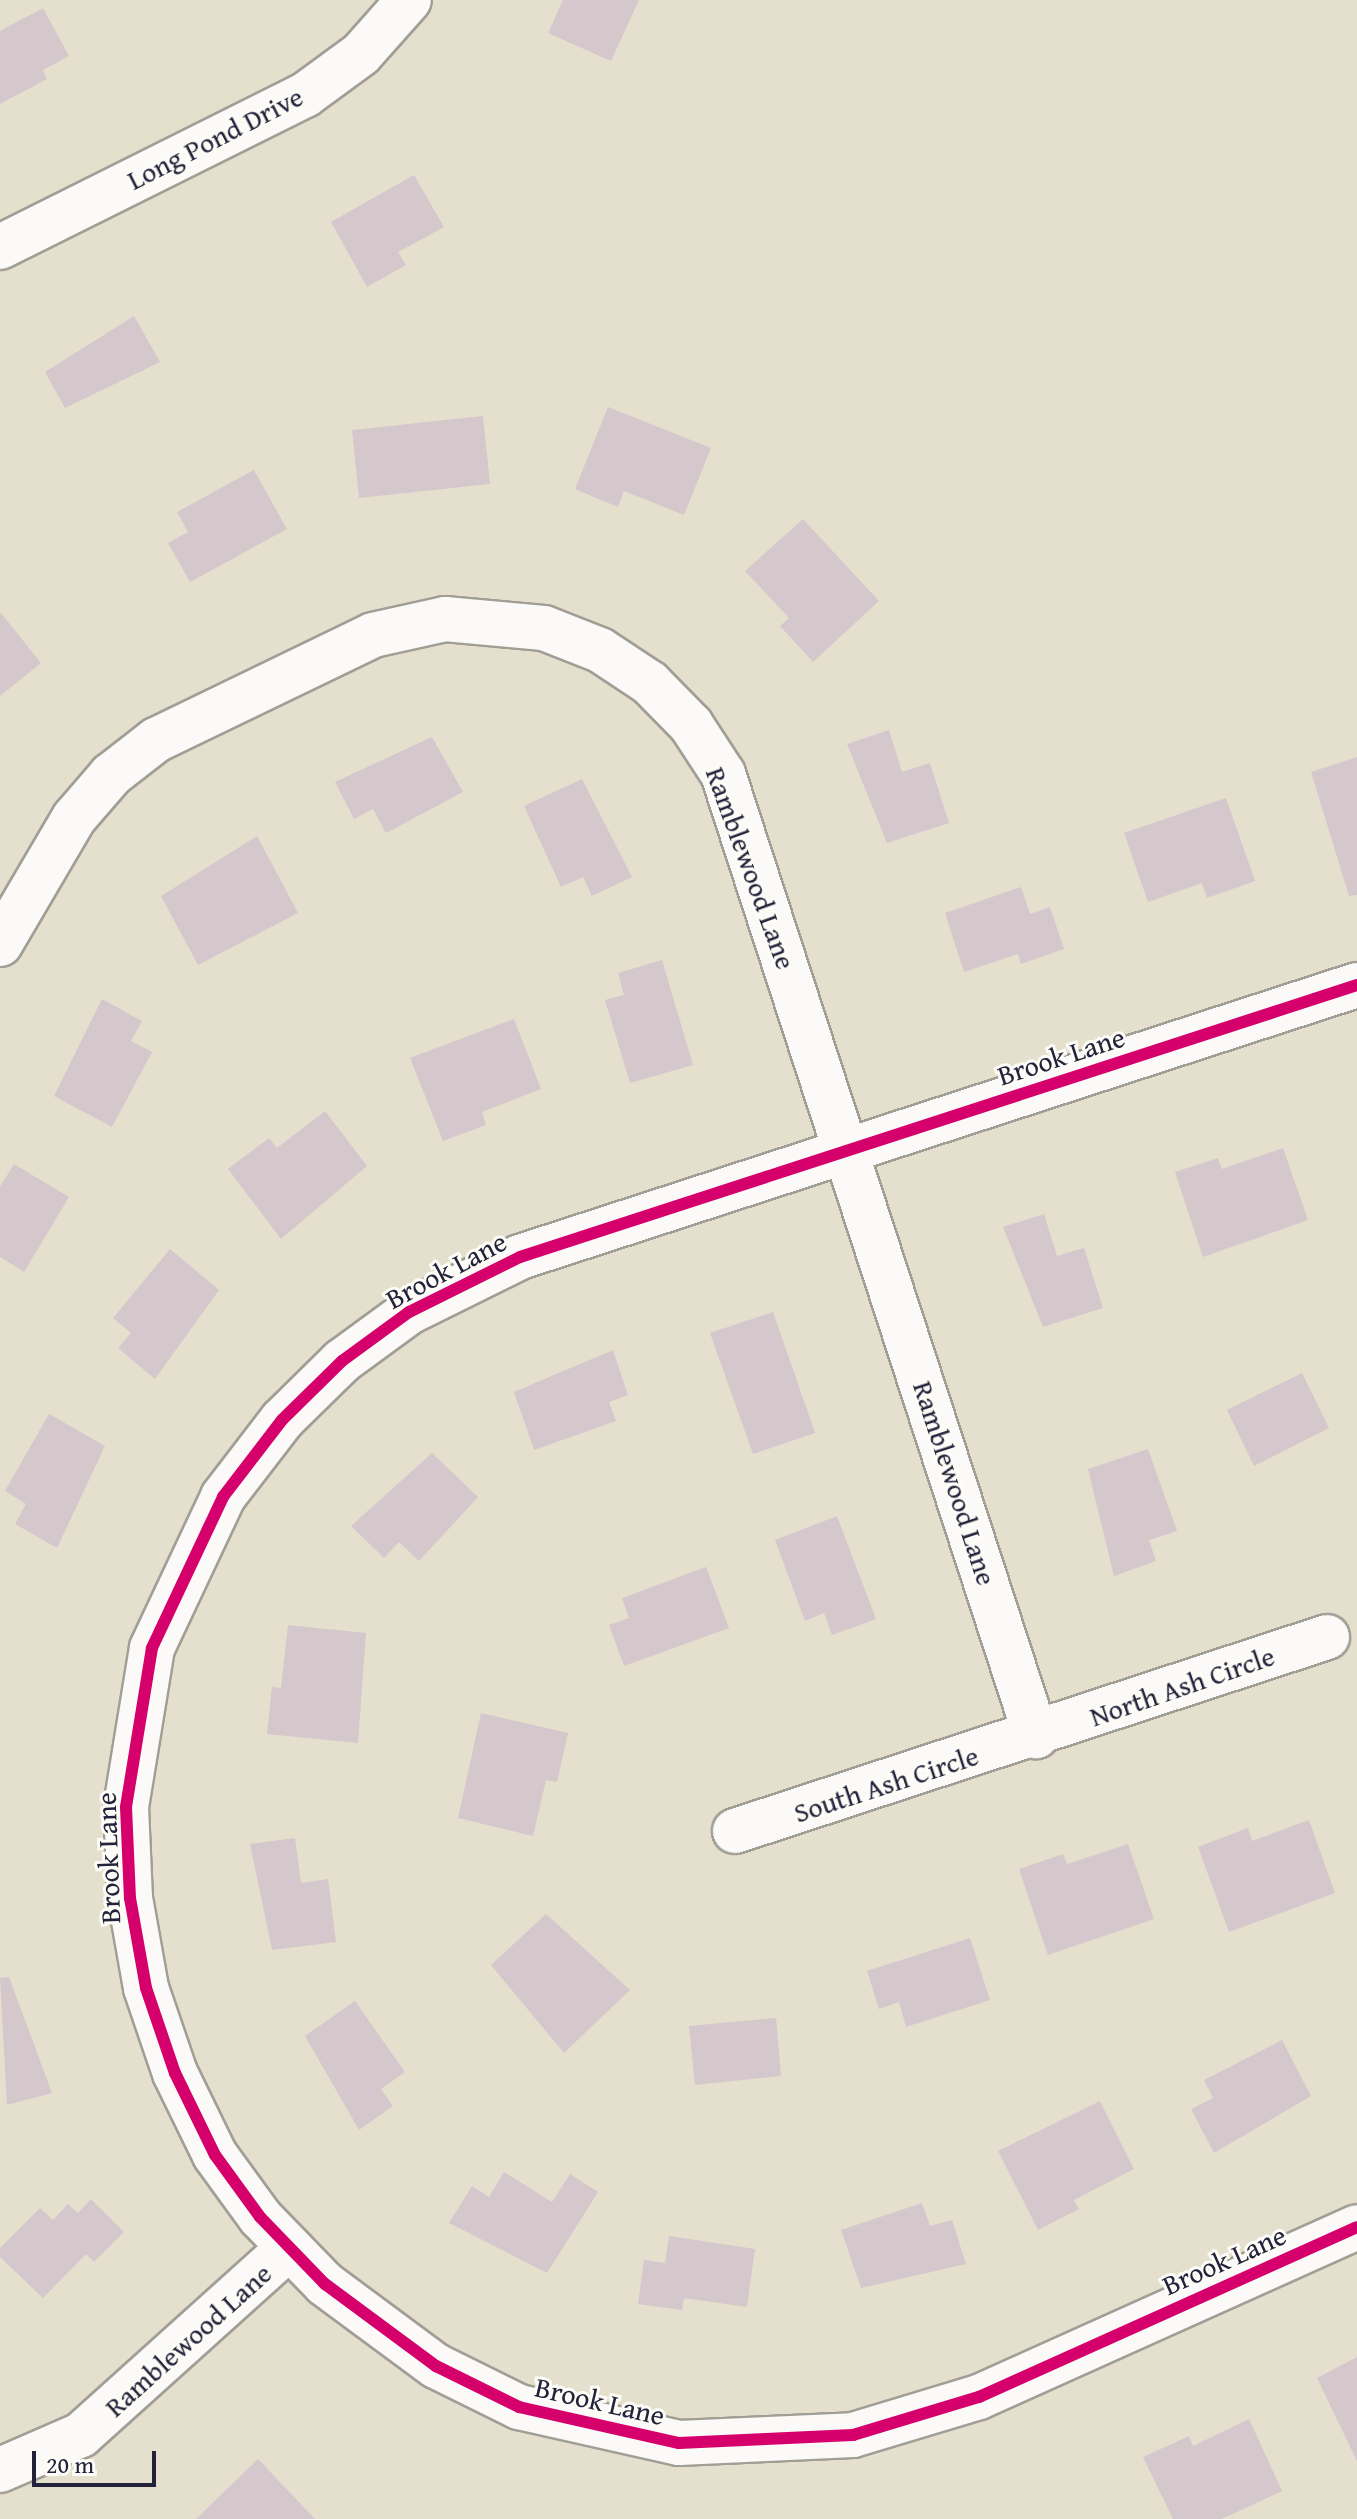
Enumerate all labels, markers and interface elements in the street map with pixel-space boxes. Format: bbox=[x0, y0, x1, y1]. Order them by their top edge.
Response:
street label: Long Pond Drive bbox=[122, 79, 308, 197]
street label: Ramblewood Lane bbox=[699, 762, 803, 974]
street label: Brook Lane bbox=[993, 1020, 1129, 1092]
street label: Brook Lane bbox=[380, 1224, 512, 1316]
street label: Ramblewood Lane bbox=[906, 1377, 1004, 1589]
street label: North Ash Circle bbox=[1085, 1639, 1279, 1733]
street label: South Ash Circle bbox=[789, 1738, 983, 1830]
street label: Brook Lane bbox=[89, 1792, 127, 1924]
street label: Brook Lane bbox=[1157, 2218, 1291, 2302]
street label: Ramblewood Lane bbox=[98, 2256, 278, 2424]
street label: Brook Lane bbox=[532, 2370, 668, 2432]
scale bar bbox=[36, 2435, 160, 2485]
text: 20 m bbox=[46, 2447, 94, 2482]

